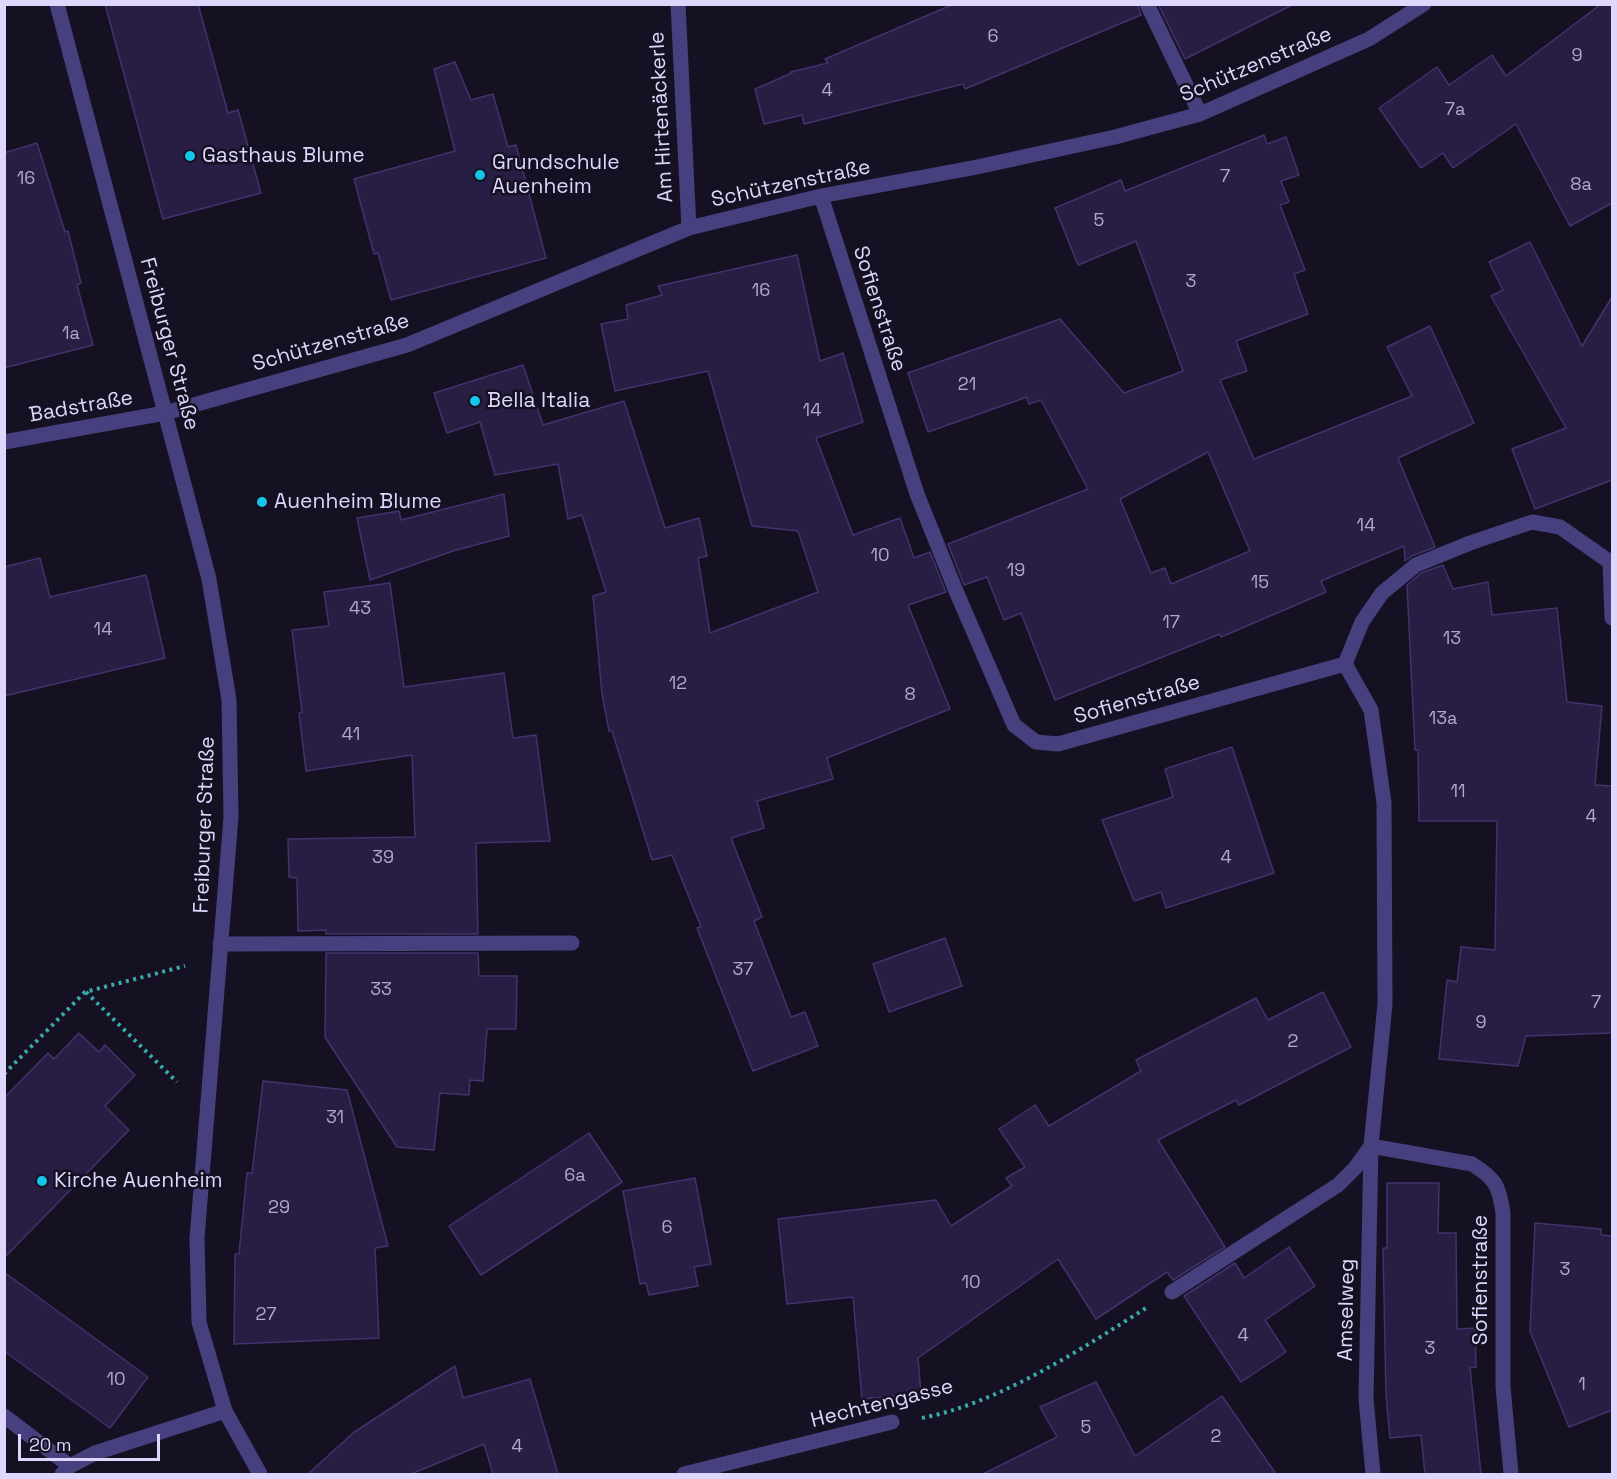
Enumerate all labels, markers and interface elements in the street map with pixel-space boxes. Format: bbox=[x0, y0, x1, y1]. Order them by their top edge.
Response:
street label: Schützenstraße bbox=[1176, 22, 1336, 108]
house number: 6 bbox=[987, 26, 999, 48]
street label: Am Hirtenäckerle bbox=[645, 31, 679, 203]
house number: 9 bbox=[1571, 45, 1583, 67]
house number: 4 bbox=[821, 80, 833, 102]
house number: 7a bbox=[1445, 99, 1465, 121]
place label: Gasthaus Blume bbox=[202, 143, 365, 169]
marker: Gasthaus Blume bbox=[183, 149, 197, 163]
place label: Grundschule Auenheim bbox=[492, 150, 620, 200]
street label: Schützenstraße bbox=[709, 155, 873, 213]
house number: 7 bbox=[1220, 166, 1230, 188]
house number: 16 bbox=[17, 168, 35, 190]
marker: Grundschule Auenheim bbox=[473, 168, 487, 182]
house number: 8a bbox=[1570, 174, 1592, 196]
house number: 5 bbox=[1094, 210, 1104, 232]
street label: Sofienstraße bbox=[847, 243, 911, 375]
street label: Freiburger Straße bbox=[134, 255, 204, 433]
house number: 3 bbox=[1186, 271, 1196, 293]
house number: 16 bbox=[752, 280, 770, 302]
street label: Schützenstraße bbox=[250, 309, 412, 377]
house number: 1a bbox=[62, 323, 80, 345]
house number: 21 bbox=[958, 374, 976, 396]
street label: Badstraße bbox=[27, 385, 135, 429]
place label: Bella Italia bbox=[487, 388, 590, 414]
marker: Bella Italia bbox=[468, 394, 482, 408]
house number: 14 bbox=[803, 400, 821, 422]
place label: Auenheim Blume bbox=[274, 489, 442, 515]
marker: Auenheim Blume bbox=[255, 495, 269, 509]
house number: 14 bbox=[1357, 515, 1375, 537]
house number: 10 bbox=[870, 545, 890, 567]
house number: 19 bbox=[1007, 560, 1025, 582]
house number: 15 bbox=[1251, 572, 1269, 594]
house number: 43 bbox=[349, 598, 371, 620]
house number: 17 bbox=[1162, 612, 1180, 634]
house number: 14 bbox=[94, 619, 112, 641]
house number: 13 bbox=[1443, 628, 1461, 650]
street label: Sofienstraße bbox=[1071, 670, 1203, 730]
house number: 12 bbox=[669, 673, 687, 695]
house number: 8 bbox=[904, 684, 916, 706]
house number: 13a bbox=[1429, 708, 1457, 730]
house number: 41 bbox=[342, 724, 360, 746]
street label: Freiburger Straße bbox=[189, 736, 221, 914]
house number: 11 bbox=[1450, 781, 1466, 803]
house number: 4 bbox=[1585, 806, 1597, 828]
house number: 39 bbox=[372, 847, 394, 869]
house number: 4 bbox=[1220, 847, 1232, 869]
house number: 37 bbox=[732, 959, 754, 981]
house number: 33 bbox=[370, 979, 392, 1001]
house number: 7 bbox=[1591, 992, 1601, 1014]
house number: 9 bbox=[1475, 1012, 1487, 1034]
house number: 2 bbox=[1288, 1031, 1298, 1053]
house number: 31 bbox=[326, 1107, 344, 1129]
house number: 6a bbox=[564, 1165, 586, 1187]
place label: Kirche Auenheim bbox=[54, 1168, 223, 1194]
marker: Kirche Auenheim bbox=[35, 1174, 49, 1188]
house number: 29 bbox=[268, 1197, 290, 1219]
street label: Sofienstraße bbox=[1468, 1215, 1494, 1345]
house number: 6 bbox=[661, 1217, 673, 1239]
street label: Amselweg bbox=[1334, 1259, 1360, 1361]
house number: 3 bbox=[1560, 1259, 1570, 1281]
house number: 10 bbox=[961, 1272, 981, 1294]
house number: 27 bbox=[256, 1304, 276, 1326]
house number: 4 bbox=[1237, 1325, 1249, 1347]
house number: 3 bbox=[1425, 1338, 1435, 1360]
house number: 10 bbox=[106, 1369, 126, 1391]
street label: Hechtengasse bbox=[808, 1374, 956, 1434]
house number: 1 bbox=[1578, 1374, 1586, 1396]
house number: 5 bbox=[1081, 1417, 1091, 1439]
scale bar bbox=[21, 1422, 164, 1460]
house number: 2 bbox=[1211, 1426, 1221, 1448]
text: 20 m bbox=[29, 1433, 72, 1456]
house number: 4 bbox=[511, 1436, 523, 1458]

